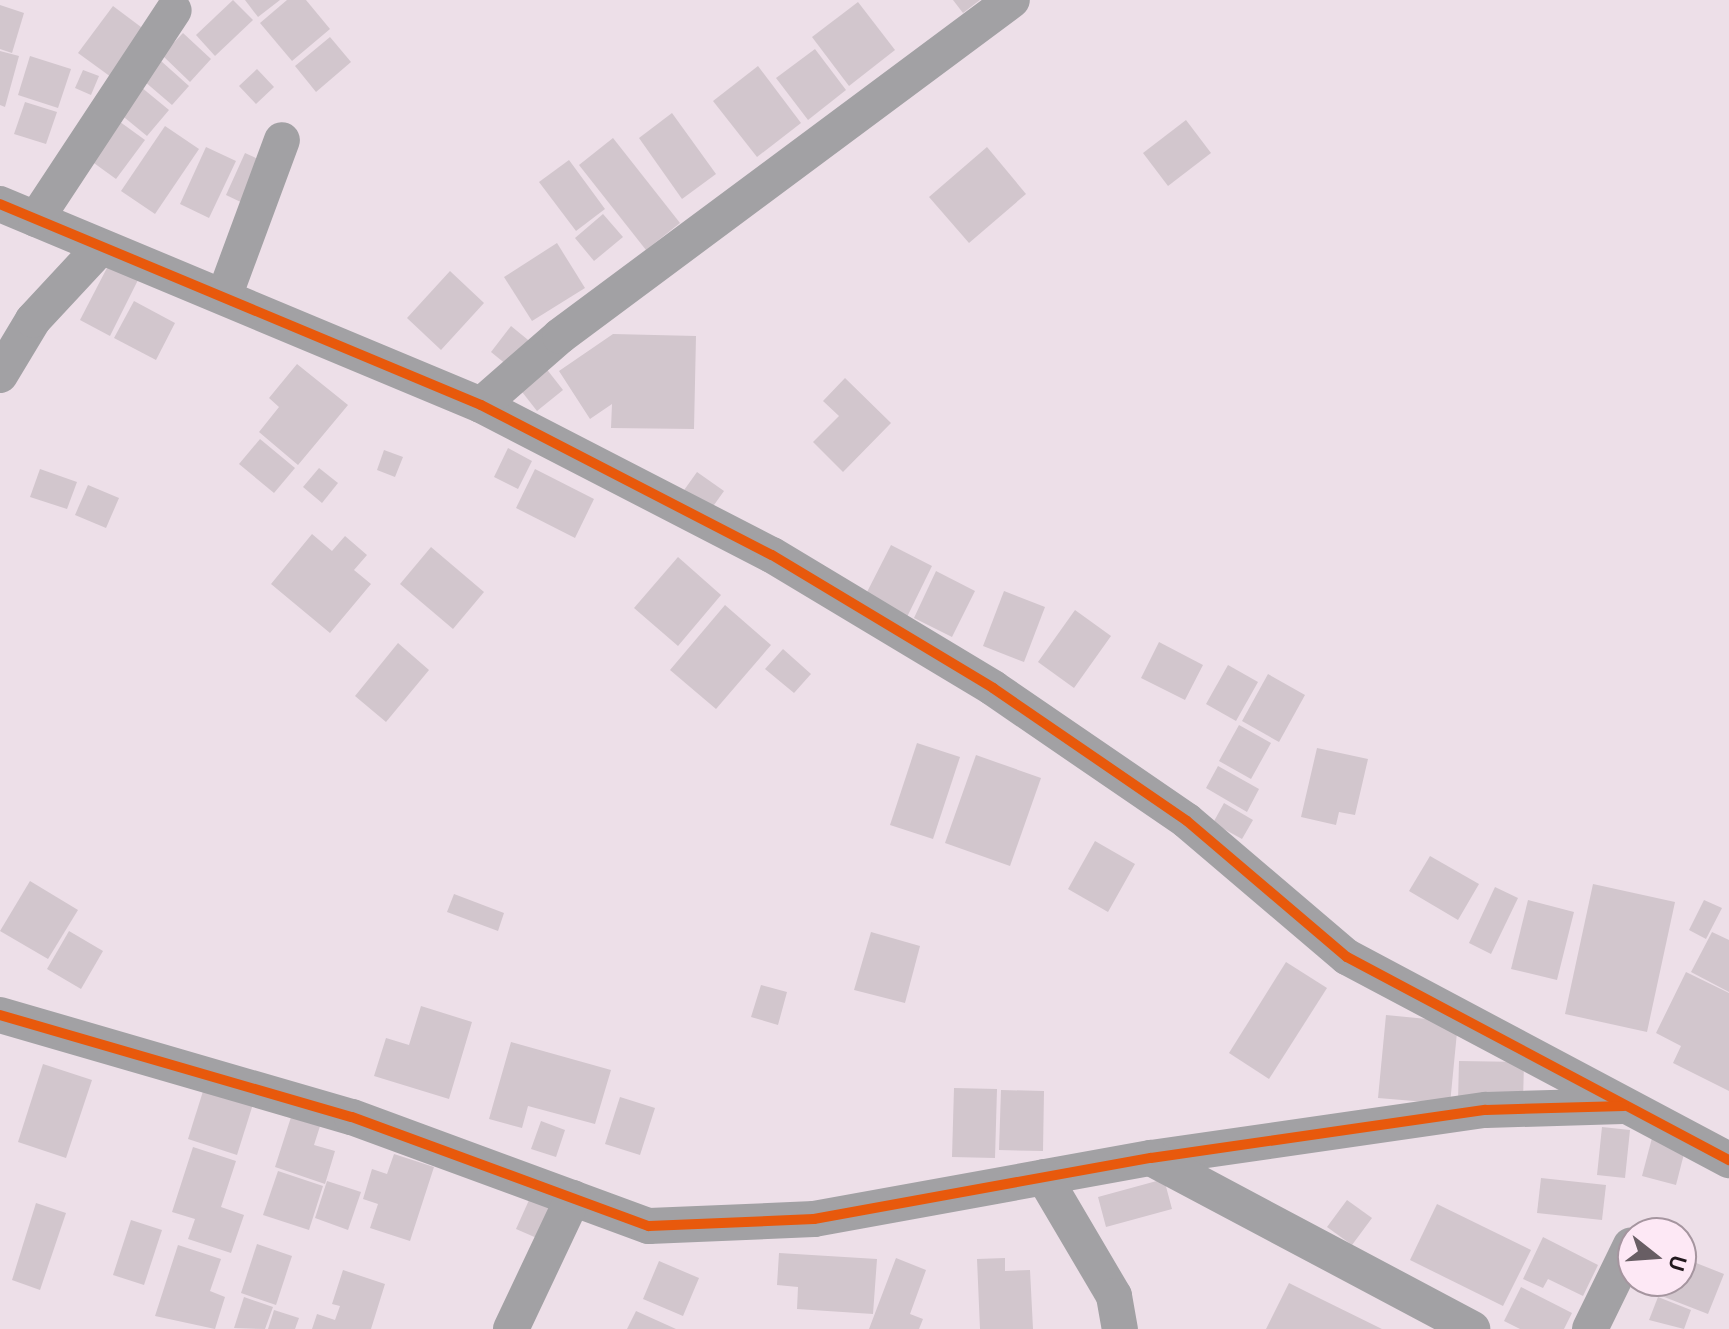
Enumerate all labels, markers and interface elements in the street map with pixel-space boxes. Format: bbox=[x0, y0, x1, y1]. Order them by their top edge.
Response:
north arrow bbox=[1617, 1217, 1697, 1297]
text: U bbox=[1662, 1252, 1694, 1275]

